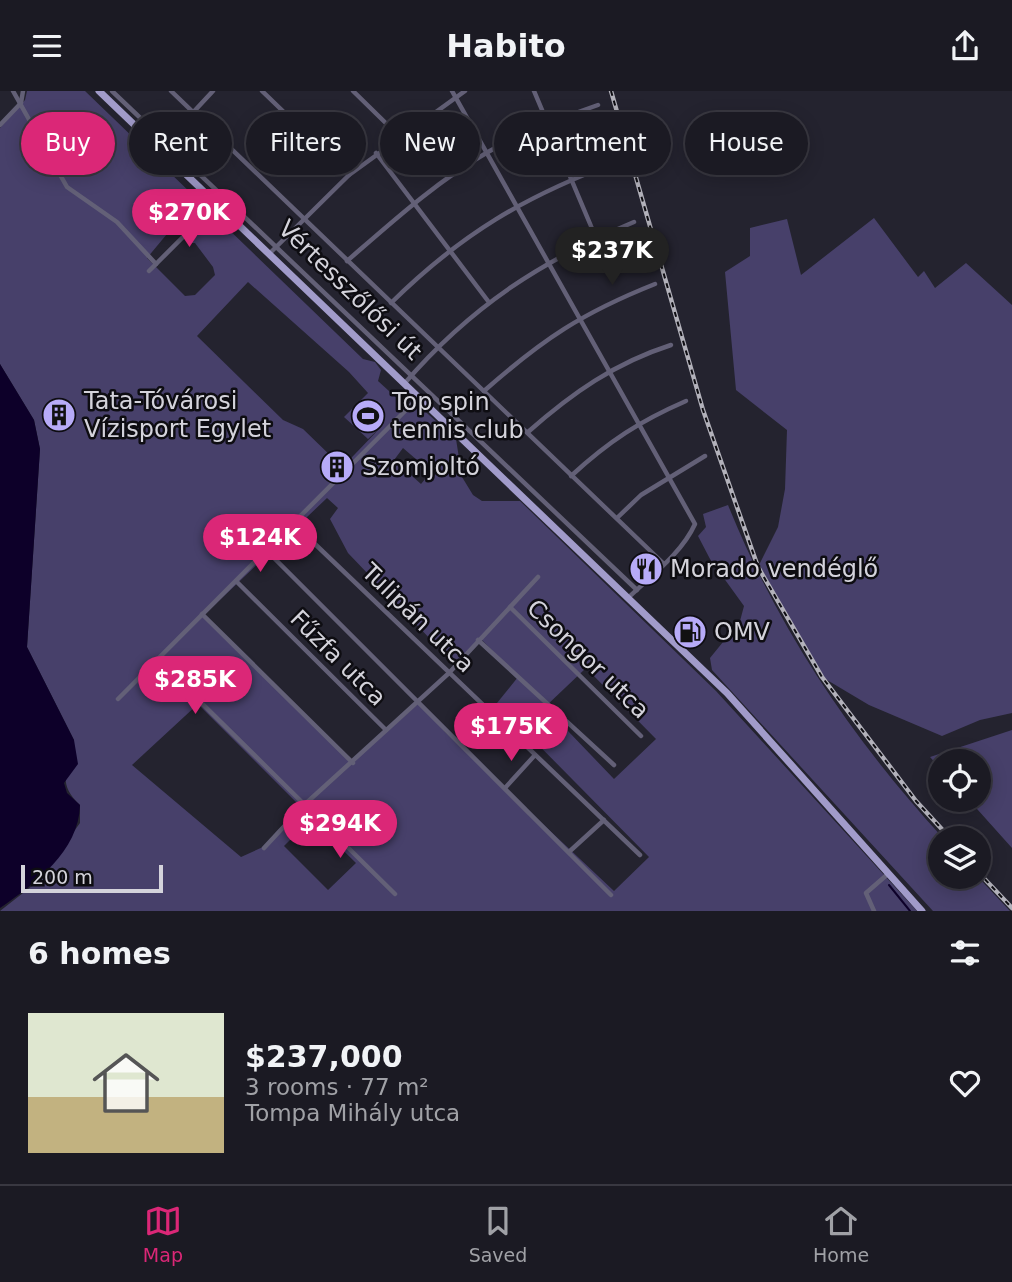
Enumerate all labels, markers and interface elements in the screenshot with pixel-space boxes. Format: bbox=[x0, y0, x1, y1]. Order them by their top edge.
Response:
icon: menu bbox=[28, 27, 66, 65]
text: Habito bbox=[446, 27, 566, 65]
icon: share bbox=[946, 27, 984, 65]
chip: Buy bbox=[21, 112, 115, 175]
chip: Rent bbox=[129, 112, 232, 175]
chip: Filters bbox=[246, 112, 366, 175]
chip: New bbox=[380, 112, 480, 175]
chip: Apartment bbox=[494, 112, 671, 175]
chip: House bbox=[685, 112, 808, 175]
pin: $270K bbox=[140, 190, 238, 249]
text: $270K bbox=[148, 199, 230, 225]
street label: Vértesszőlősi út bbox=[272, 214, 428, 366]
pin: $237K bbox=[563, 227, 661, 287]
text: $237K bbox=[571, 237, 653, 263]
place label: Tata-Tóvárosi Vízisport Egylet bbox=[83, 387, 271, 443]
place label: Top spin tennis club bbox=[391, 388, 524, 444]
building icon: Tata-Tóvárosi Vízisport Egylet bbox=[40, 396, 78, 434]
sports icon: Top spin tennis club bbox=[349, 397, 387, 435]
building icon: Szomjoltó bbox=[318, 448, 356, 486]
place label: Szomjoltó bbox=[362, 453, 480, 481]
pin: $124K bbox=[211, 515, 309, 574]
text: $124K bbox=[219, 524, 301, 550]
restaurant icon: Morado vendéglő bbox=[627, 550, 665, 588]
place label: Morado vendéglő bbox=[670, 555, 878, 583]
street label: Tulipán utca bbox=[355, 557, 480, 678]
street label: Csongor utca bbox=[521, 594, 655, 724]
street label: Fűzfa utca bbox=[284, 604, 392, 712]
fuel station icon: OMV bbox=[671, 613, 709, 651]
place label: OMV bbox=[714, 618, 771, 646]
pin: $285K bbox=[146, 657, 244, 716]
text: $285K bbox=[154, 666, 236, 692]
pin: $175K bbox=[462, 703, 560, 763]
text: $175K bbox=[470, 713, 552, 739]
map controls bbox=[928, 749, 991, 889]
button: locate bbox=[928, 749, 991, 812]
pin: $294K bbox=[291, 801, 389, 860]
text: $294K bbox=[299, 810, 381, 836]
button: layers bbox=[928, 826, 991, 889]
scale bar bbox=[21, 862, 163, 894]
text: 200 m bbox=[32, 866, 93, 888]
icon: filters bbox=[946, 934, 984, 972]
text: 6 homes bbox=[28, 936, 171, 971]
text: $237,000 bbox=[245, 1039, 403, 1074]
icon: home bbox=[84, 1041, 168, 1125]
icon: heart bbox=[946, 1064, 984, 1102]
text: 3 rooms · 77 m² bbox=[245, 1074, 429, 1100]
text: Tompa Mihály utca bbox=[245, 1100, 460, 1126]
tab: Map bbox=[143, 1202, 183, 1266]
tab: Saved bbox=[469, 1202, 527, 1266]
tab: Home bbox=[813, 1202, 869, 1266]

